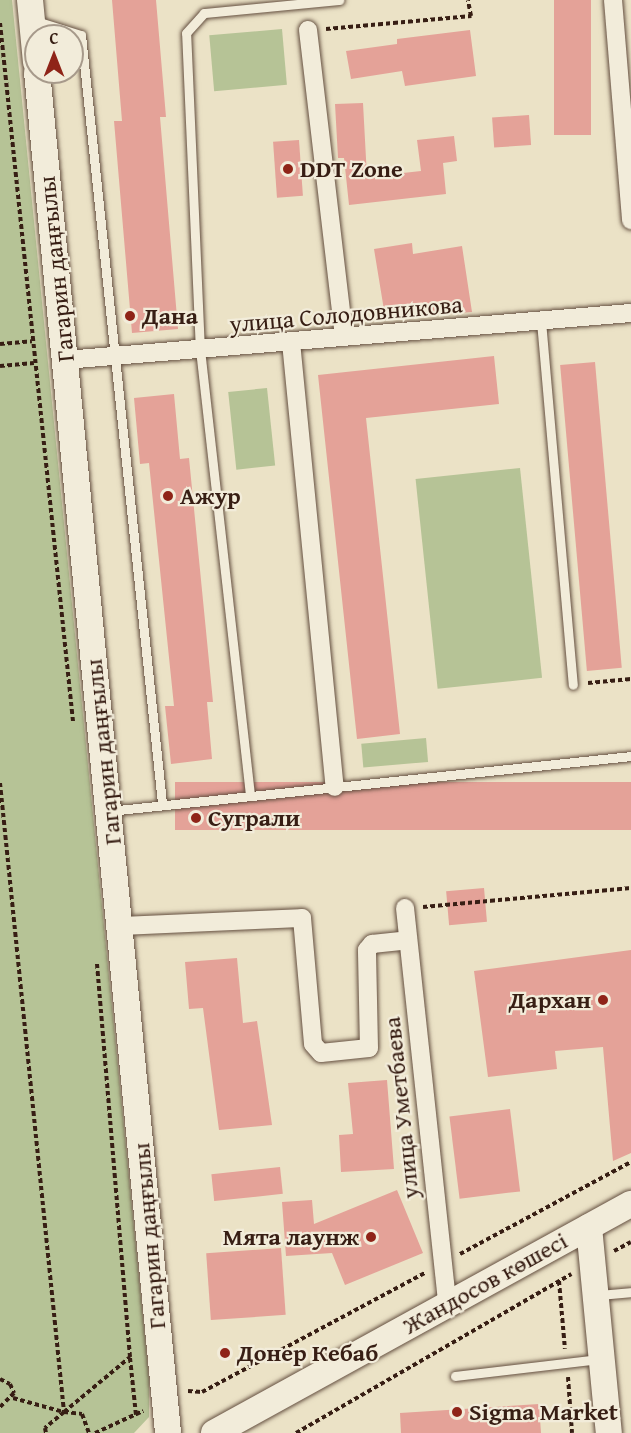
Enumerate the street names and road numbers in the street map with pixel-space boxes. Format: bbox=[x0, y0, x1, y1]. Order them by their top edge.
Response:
street label: Гагарин даңғылы bbox=[32, 175, 80, 363]
street label: улица Солодовникова bbox=[228, 289, 464, 339]
street label: Гагарин даңғылы bbox=[79, 658, 127, 846]
street label: улица Уметбаева bbox=[377, 1016, 425, 1200]
street label: Гагарин даңғылы bbox=[127, 1142, 171, 1330]
street label: Жандосов көшесі bbox=[398, 1226, 572, 1340]

